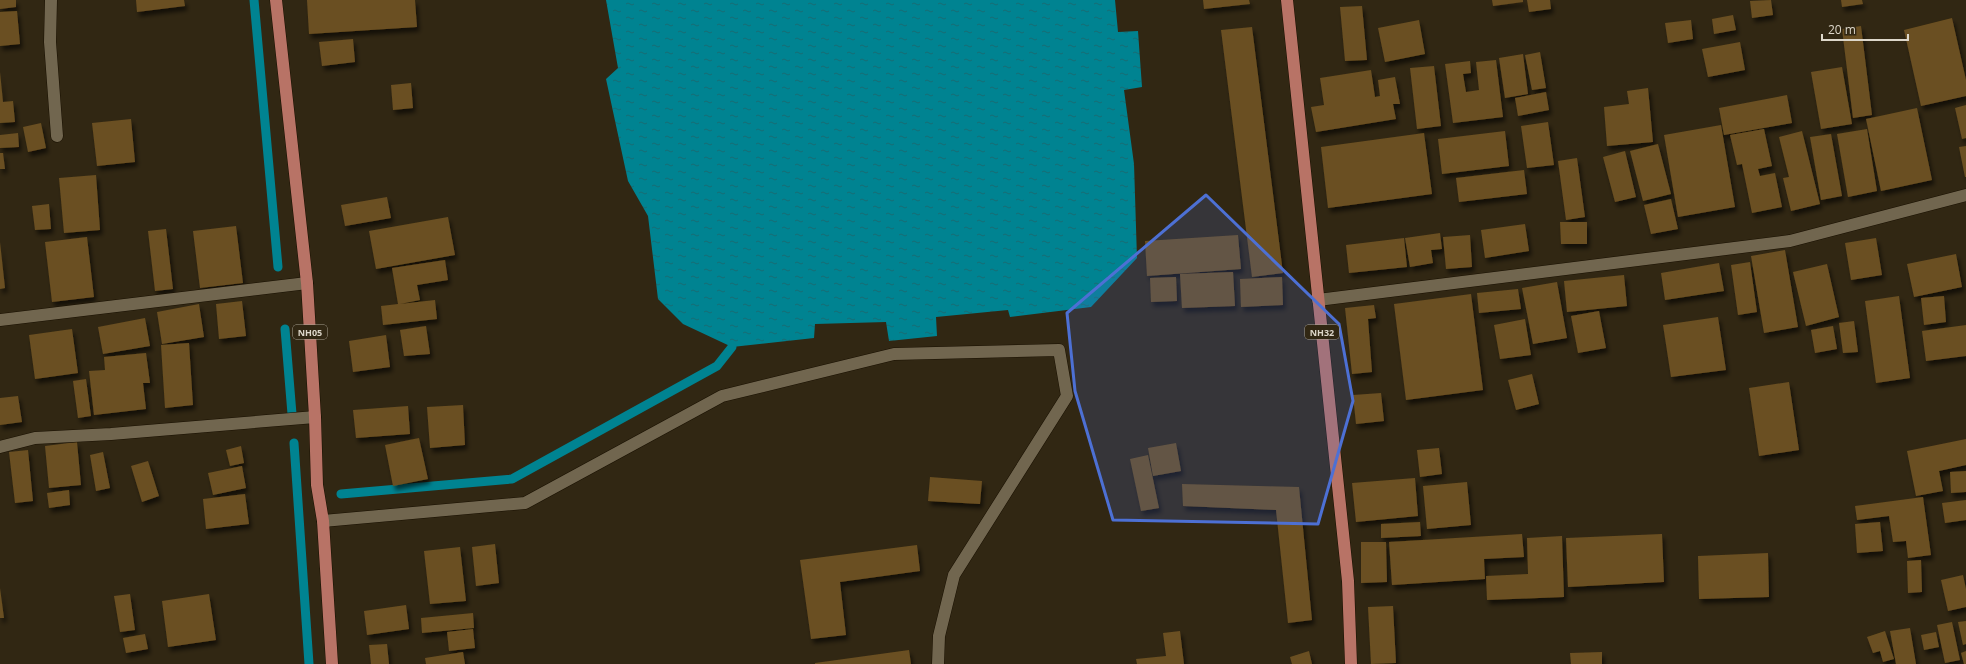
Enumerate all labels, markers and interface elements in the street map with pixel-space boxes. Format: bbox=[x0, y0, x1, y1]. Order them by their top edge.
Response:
scale bar bbox=[1822, 16, 1908, 42]
text: 20 m bbox=[1828, 21, 1856, 38]
road number: NH05 bbox=[293, 325, 327, 339]
road number: NH32 bbox=[1305, 325, 1339, 339]

